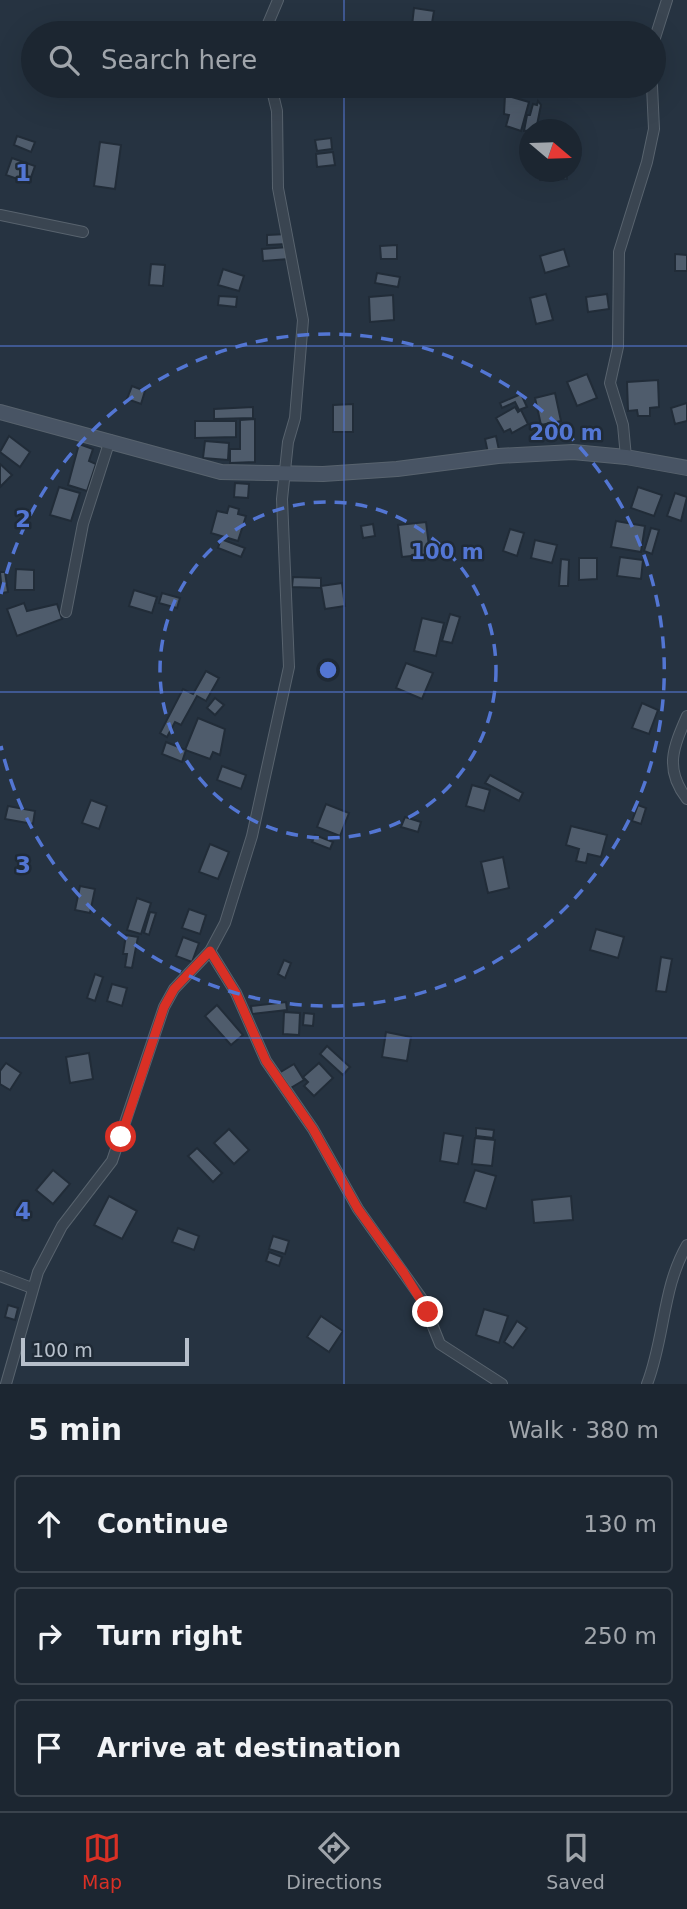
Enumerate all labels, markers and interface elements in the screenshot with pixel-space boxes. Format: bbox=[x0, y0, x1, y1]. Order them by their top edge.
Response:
search box bbox=[21, 21, 666, 98]
icon: search bbox=[45, 41, 83, 79]
text: Search here bbox=[101, 45, 257, 75]
north arrow bbox=[519, 119, 582, 182]
text: 1 bbox=[15, 160, 31, 186]
text: 200 m bbox=[529, 421, 603, 445]
text: 2 bbox=[15, 506, 31, 532]
text: 100 m bbox=[410, 540, 484, 564]
centre of rings bbox=[316, 658, 340, 682]
text: 3 bbox=[15, 852, 31, 878]
route start bbox=[105, 1121, 136, 1152]
text: 4 bbox=[15, 1198, 31, 1224]
route end bbox=[412, 1296, 443, 1327]
scale bar bbox=[21, 1335, 189, 1367]
text: 100 m bbox=[32, 1339, 93, 1361]
text: 5 min bbox=[28, 1412, 122, 1447]
text: Walk · 380 m bbox=[508, 1417, 659, 1443]
icon: ahead bbox=[30, 1505, 68, 1543]
text: Continue bbox=[97, 1509, 228, 1539]
text: 130 m bbox=[583, 1511, 657, 1537]
icon: right bbox=[30, 1617, 68, 1655]
text: Turn right bbox=[97, 1621, 242, 1651]
text: 250 m bbox=[583, 1623, 657, 1649]
icon: arrive bbox=[30, 1729, 68, 1767]
text: Arrive at destination bbox=[97, 1733, 401, 1763]
tab: Map bbox=[82, 1829, 122, 1893]
tab: Directions bbox=[286, 1829, 382, 1893]
tab: Saved bbox=[546, 1829, 605, 1893]

